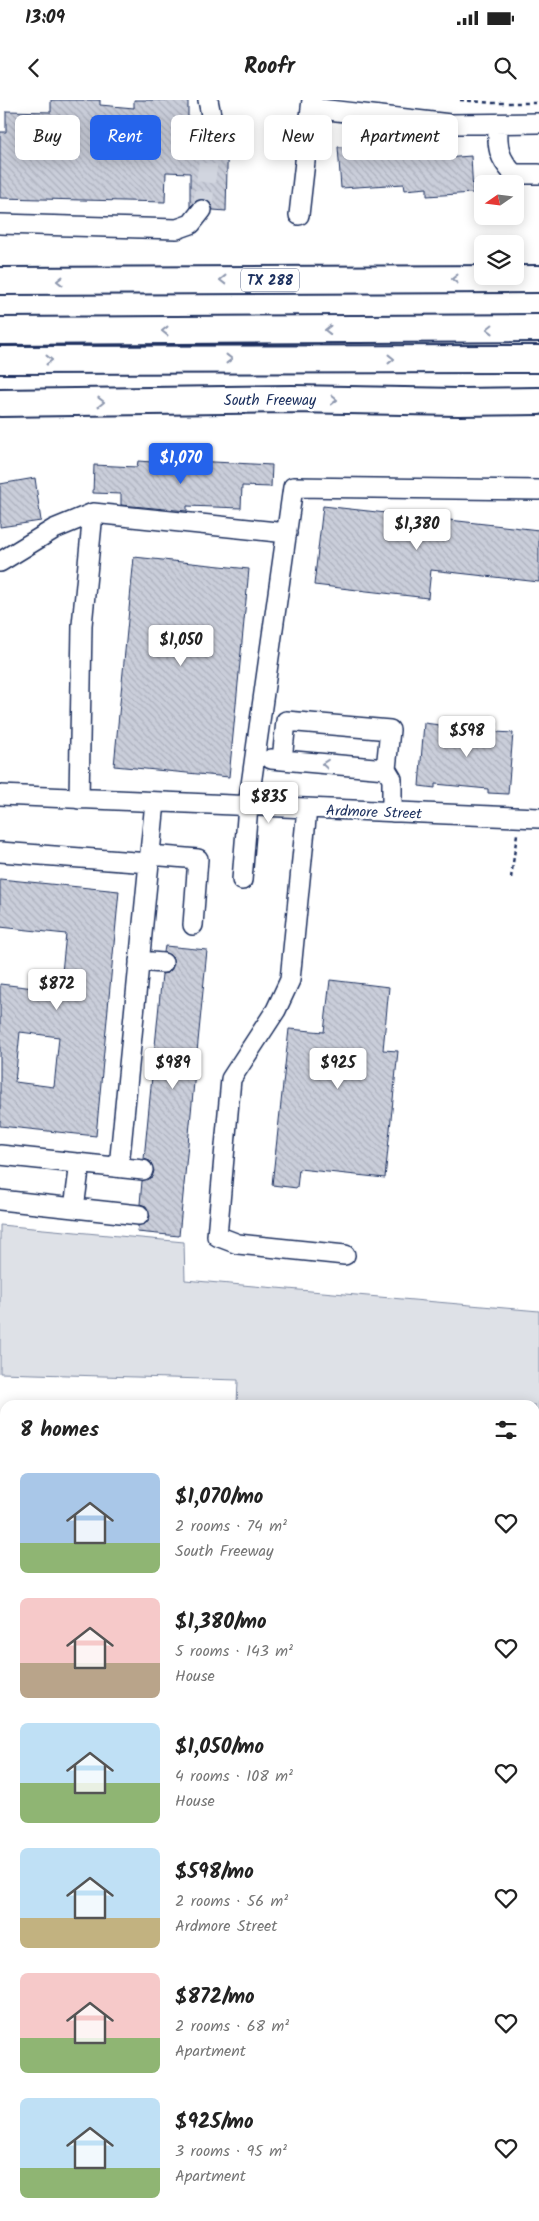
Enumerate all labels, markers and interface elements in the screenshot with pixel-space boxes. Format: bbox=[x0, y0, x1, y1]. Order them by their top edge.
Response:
text: 13:09 bbox=[25, 3, 65, 33]
text: Roofr bbox=[244, 50, 295, 85]
icon: back bbox=[20, 54, 48, 82]
icon: search bbox=[491, 54, 519, 82]
chip: Buy bbox=[15, 115, 80, 160]
chip: Rent bbox=[90, 115, 161, 160]
chip: Filters bbox=[171, 115, 254, 160]
chip: New bbox=[264, 115, 332, 160]
chip: Apartment bbox=[342, 115, 458, 160]
north arrow bbox=[474, 175, 524, 225]
map controls bbox=[474, 175, 524, 285]
button: layers bbox=[474, 235, 524, 285]
road number: TX 288 bbox=[241, 268, 299, 292]
one-way arrow bbox=[451, 274, 459, 284]
one-way arrow bbox=[219, 275, 226, 285]
one-way arrow bbox=[56, 276, 64, 286]
one-way arrow bbox=[486, 324, 494, 334]
one-way arrow bbox=[324, 325, 332, 335]
one-way arrow bbox=[161, 326, 169, 336]
one-way arrow bbox=[225, 354, 233, 365]
one-way arrow bbox=[388, 354, 395, 364]
one-way arrow bbox=[45, 355, 53, 365]
street label: South Freeway bbox=[224, 389, 317, 413]
one-way arrow bbox=[330, 395, 338, 405]
one-way arrow bbox=[98, 397, 105, 407]
pin: $1,070 bbox=[140, 442, 222, 485]
text: $1,070 bbox=[160, 446, 202, 471]
pin: $1,380 bbox=[376, 508, 458, 551]
text: $1,380 bbox=[395, 512, 439, 537]
pin: $1,050 bbox=[140, 624, 222, 667]
text: $1,050 bbox=[159, 628, 203, 653]
pin: $598 bbox=[437, 716, 497, 758]
text: $598 bbox=[449, 719, 485, 744]
one-way arrow bbox=[321, 758, 329, 769]
pin: $835 bbox=[239, 782, 299, 824]
text: $835 bbox=[251, 785, 287, 810]
street label: Ardmore Street bbox=[326, 799, 423, 827]
pin: $872 bbox=[27, 968, 87, 1011]
text: $872 bbox=[39, 972, 75, 997]
pin: $989 bbox=[143, 1048, 203, 1090]
pin: $925 bbox=[308, 1048, 368, 1090]
text: $989 bbox=[155, 1051, 191, 1076]
text: $925 bbox=[321, 1051, 356, 1076]
text: 8 homes bbox=[20, 1414, 99, 1447]
icon: filters bbox=[492, 1416, 520, 1444]
text: $1,070/mo bbox=[175, 1481, 263, 1514]
icon: home bbox=[60, 1493, 120, 1553]
icon: heart bbox=[492, 1509, 520, 1537]
text: 2 rooms · 74 m² bbox=[175, 1514, 287, 1539]
text: South Freeway bbox=[175, 1539, 273, 1564]
text: $1,380/mo bbox=[175, 1606, 267, 1639]
icon: home bbox=[60, 1618, 120, 1678]
icon: heart bbox=[492, 1634, 520, 1662]
text: 5 rooms · 143 m² bbox=[175, 1639, 293, 1664]
text: House bbox=[175, 1664, 215, 1689]
text: $1,050/mo bbox=[175, 1731, 264, 1764]
icon: home bbox=[60, 1743, 120, 1803]
icon: heart bbox=[492, 1759, 520, 1787]
text: 4 rooms · 108 m² bbox=[175, 1764, 293, 1789]
text: House bbox=[175, 1789, 215, 1814]
text: $598/mo bbox=[175, 1856, 254, 1889]
icon: home bbox=[60, 1868, 120, 1928]
icon: heart bbox=[492, 1884, 520, 1912]
text: 2 rooms · 56 m² bbox=[175, 1889, 288, 1914]
text: Ardmore Street bbox=[175, 1914, 277, 1939]
text: $872/mo bbox=[175, 1981, 255, 2014]
icon: home bbox=[60, 1993, 120, 2053]
icon: heart bbox=[492, 2009, 520, 2037]
text: 2 rooms · 68 m² bbox=[175, 2014, 289, 2039]
text: Apartment bbox=[175, 2039, 246, 2064]
text: $925/mo bbox=[175, 2106, 254, 2139]
icon: home bbox=[60, 2118, 120, 2178]
icon: heart bbox=[492, 2134, 520, 2162]
text: 3 rooms · 95 m² bbox=[175, 2139, 287, 2164]
text: Apartment bbox=[175, 2164, 246, 2189]

